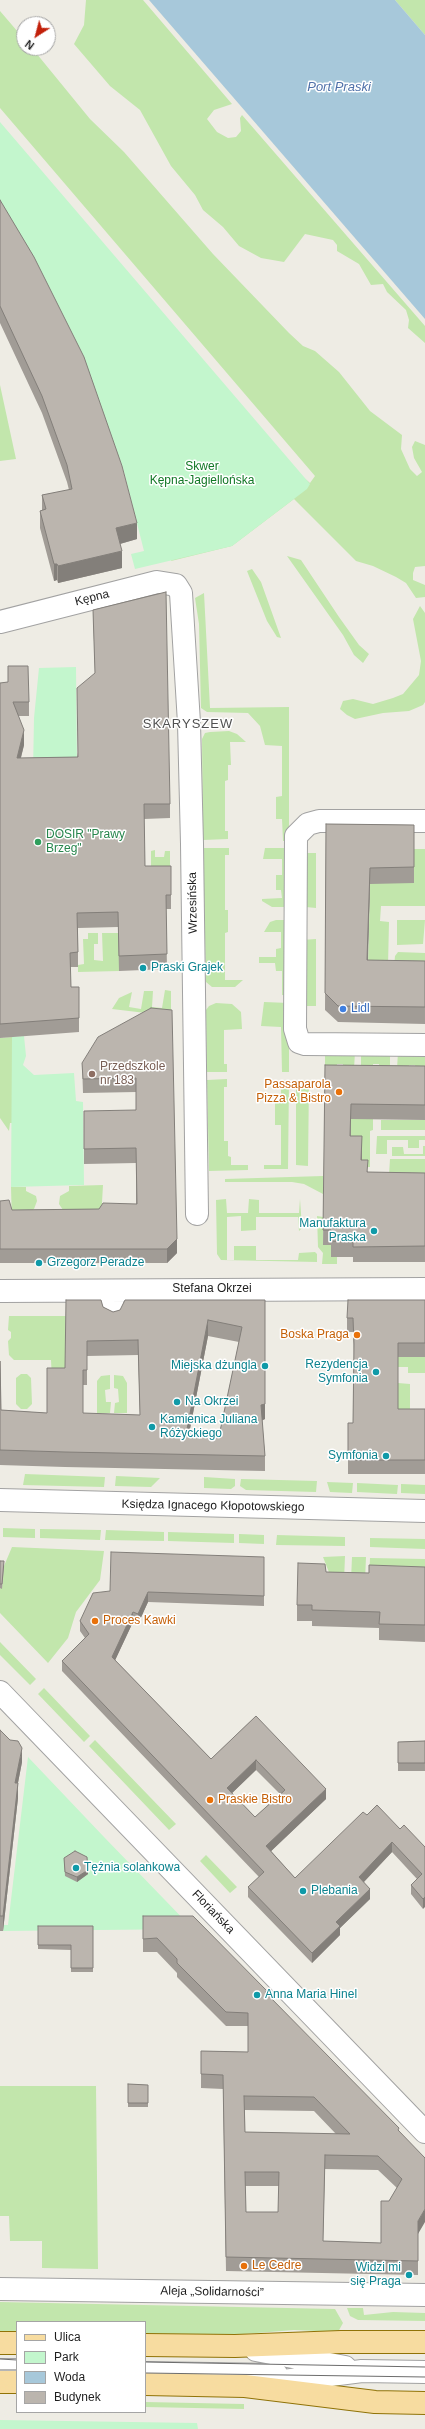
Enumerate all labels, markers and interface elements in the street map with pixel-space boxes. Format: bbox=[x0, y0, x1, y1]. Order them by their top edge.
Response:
north arrow bbox=[16, 16, 56, 56]
text: N bbox=[23, 38, 36, 52]
water label: Port Praski bbox=[307, 79, 371, 95]
park label: Skwer Kępna-Jagiellońska bbox=[150, 460, 254, 488]
street label: Kępna bbox=[73, 587, 111, 609]
district label: SKARYSZEW bbox=[143, 716, 233, 732]
place label: DOSIR "Prawy Brzeg" bbox=[46, 828, 125, 856]
marker: DOSIR "Prawy Brzeg" bbox=[33, 837, 43, 847]
street label: Wrzesińska bbox=[185, 872, 201, 934]
place label: Praski Grajek bbox=[151, 961, 223, 975]
marker: Praski Grajek bbox=[138, 963, 148, 973]
place label: Lidl bbox=[351, 1002, 370, 1016]
marker: Lidl bbox=[338, 1004, 348, 1014]
place label: Przedszkole nr 183 bbox=[100, 1060, 165, 1088]
marker: Przedszkole nr 183 bbox=[87, 1069, 97, 1079]
place label: Passaparola Pizza & Bistro bbox=[256, 1078, 331, 1106]
marker: Passaparola Pizza & Bistro bbox=[334, 1087, 344, 1097]
place label: Manufaktura Praska bbox=[299, 1217, 366, 1245]
marker: Manufaktura Praska bbox=[369, 1226, 379, 1236]
place label: Grzegorz Peradze bbox=[47, 1256, 144, 1270]
marker: Grzegorz Peradze bbox=[34, 1258, 44, 1268]
street label: Stefana Okrzei bbox=[172, 1282, 252, 1296]
place label: Boska Praga bbox=[280, 1328, 349, 1342]
marker: Boska Praga bbox=[352, 1330, 362, 1340]
place label: Rezydencja Symfonia bbox=[305, 1358, 368, 1386]
place label: Miejska dżungla bbox=[171, 1359, 257, 1373]
marker: Miejska dżungla bbox=[260, 1361, 270, 1371]
marker: Rezydencja Symfonia bbox=[371, 1367, 381, 1377]
place label: Na Okrzei bbox=[185, 1395, 238, 1409]
marker: Na Okrzei bbox=[172, 1397, 182, 1407]
place label: Kamienica Juliana Różyckiego bbox=[160, 1413, 257, 1441]
marker: Kamienica Juliana Różyckiego bbox=[147, 1422, 157, 1432]
place label: Symfonia bbox=[328, 1449, 378, 1463]
marker: Symfonia bbox=[381, 1451, 391, 1461]
street label: Księdza Ignacego Kłopotowskiego bbox=[121, 1497, 305, 1515]
place label: Proces Kawki bbox=[103, 1614, 176, 1628]
marker: Proces Kawki bbox=[90, 1616, 100, 1626]
place label: Praskie Bistro bbox=[218, 1793, 292, 1807]
marker: Praskie Bistro bbox=[205, 1795, 215, 1805]
place label: Tężnia solankowa bbox=[84, 1861, 180, 1875]
marker: Tężnia solankowa bbox=[71, 1863, 81, 1873]
place label: Plebania bbox=[311, 1884, 358, 1898]
marker: Plebania bbox=[298, 1886, 308, 1896]
street label: Floriańska bbox=[189, 1887, 237, 1937]
place label: Anna Maria Hinel bbox=[265, 1988, 357, 2002]
marker: Anna Maria Hinel bbox=[252, 1990, 262, 2000]
place label: Le Cedre bbox=[252, 2259, 301, 2273]
marker: Le Cedre bbox=[239, 2261, 249, 2271]
place label: Widzi mi się Praga bbox=[350, 2261, 401, 2289]
marker: Widzi mi się Praga bbox=[404, 2270, 414, 2280]
street label: Aleja „Solidarności” bbox=[160, 2284, 264, 2300]
legend bbox=[16, 2321, 146, 2413]
text: Ulica bbox=[54, 2330, 81, 2344]
text: Park bbox=[54, 2350, 79, 2364]
text: Woda bbox=[54, 2370, 85, 2384]
text: Budynek bbox=[54, 2390, 101, 2404]

